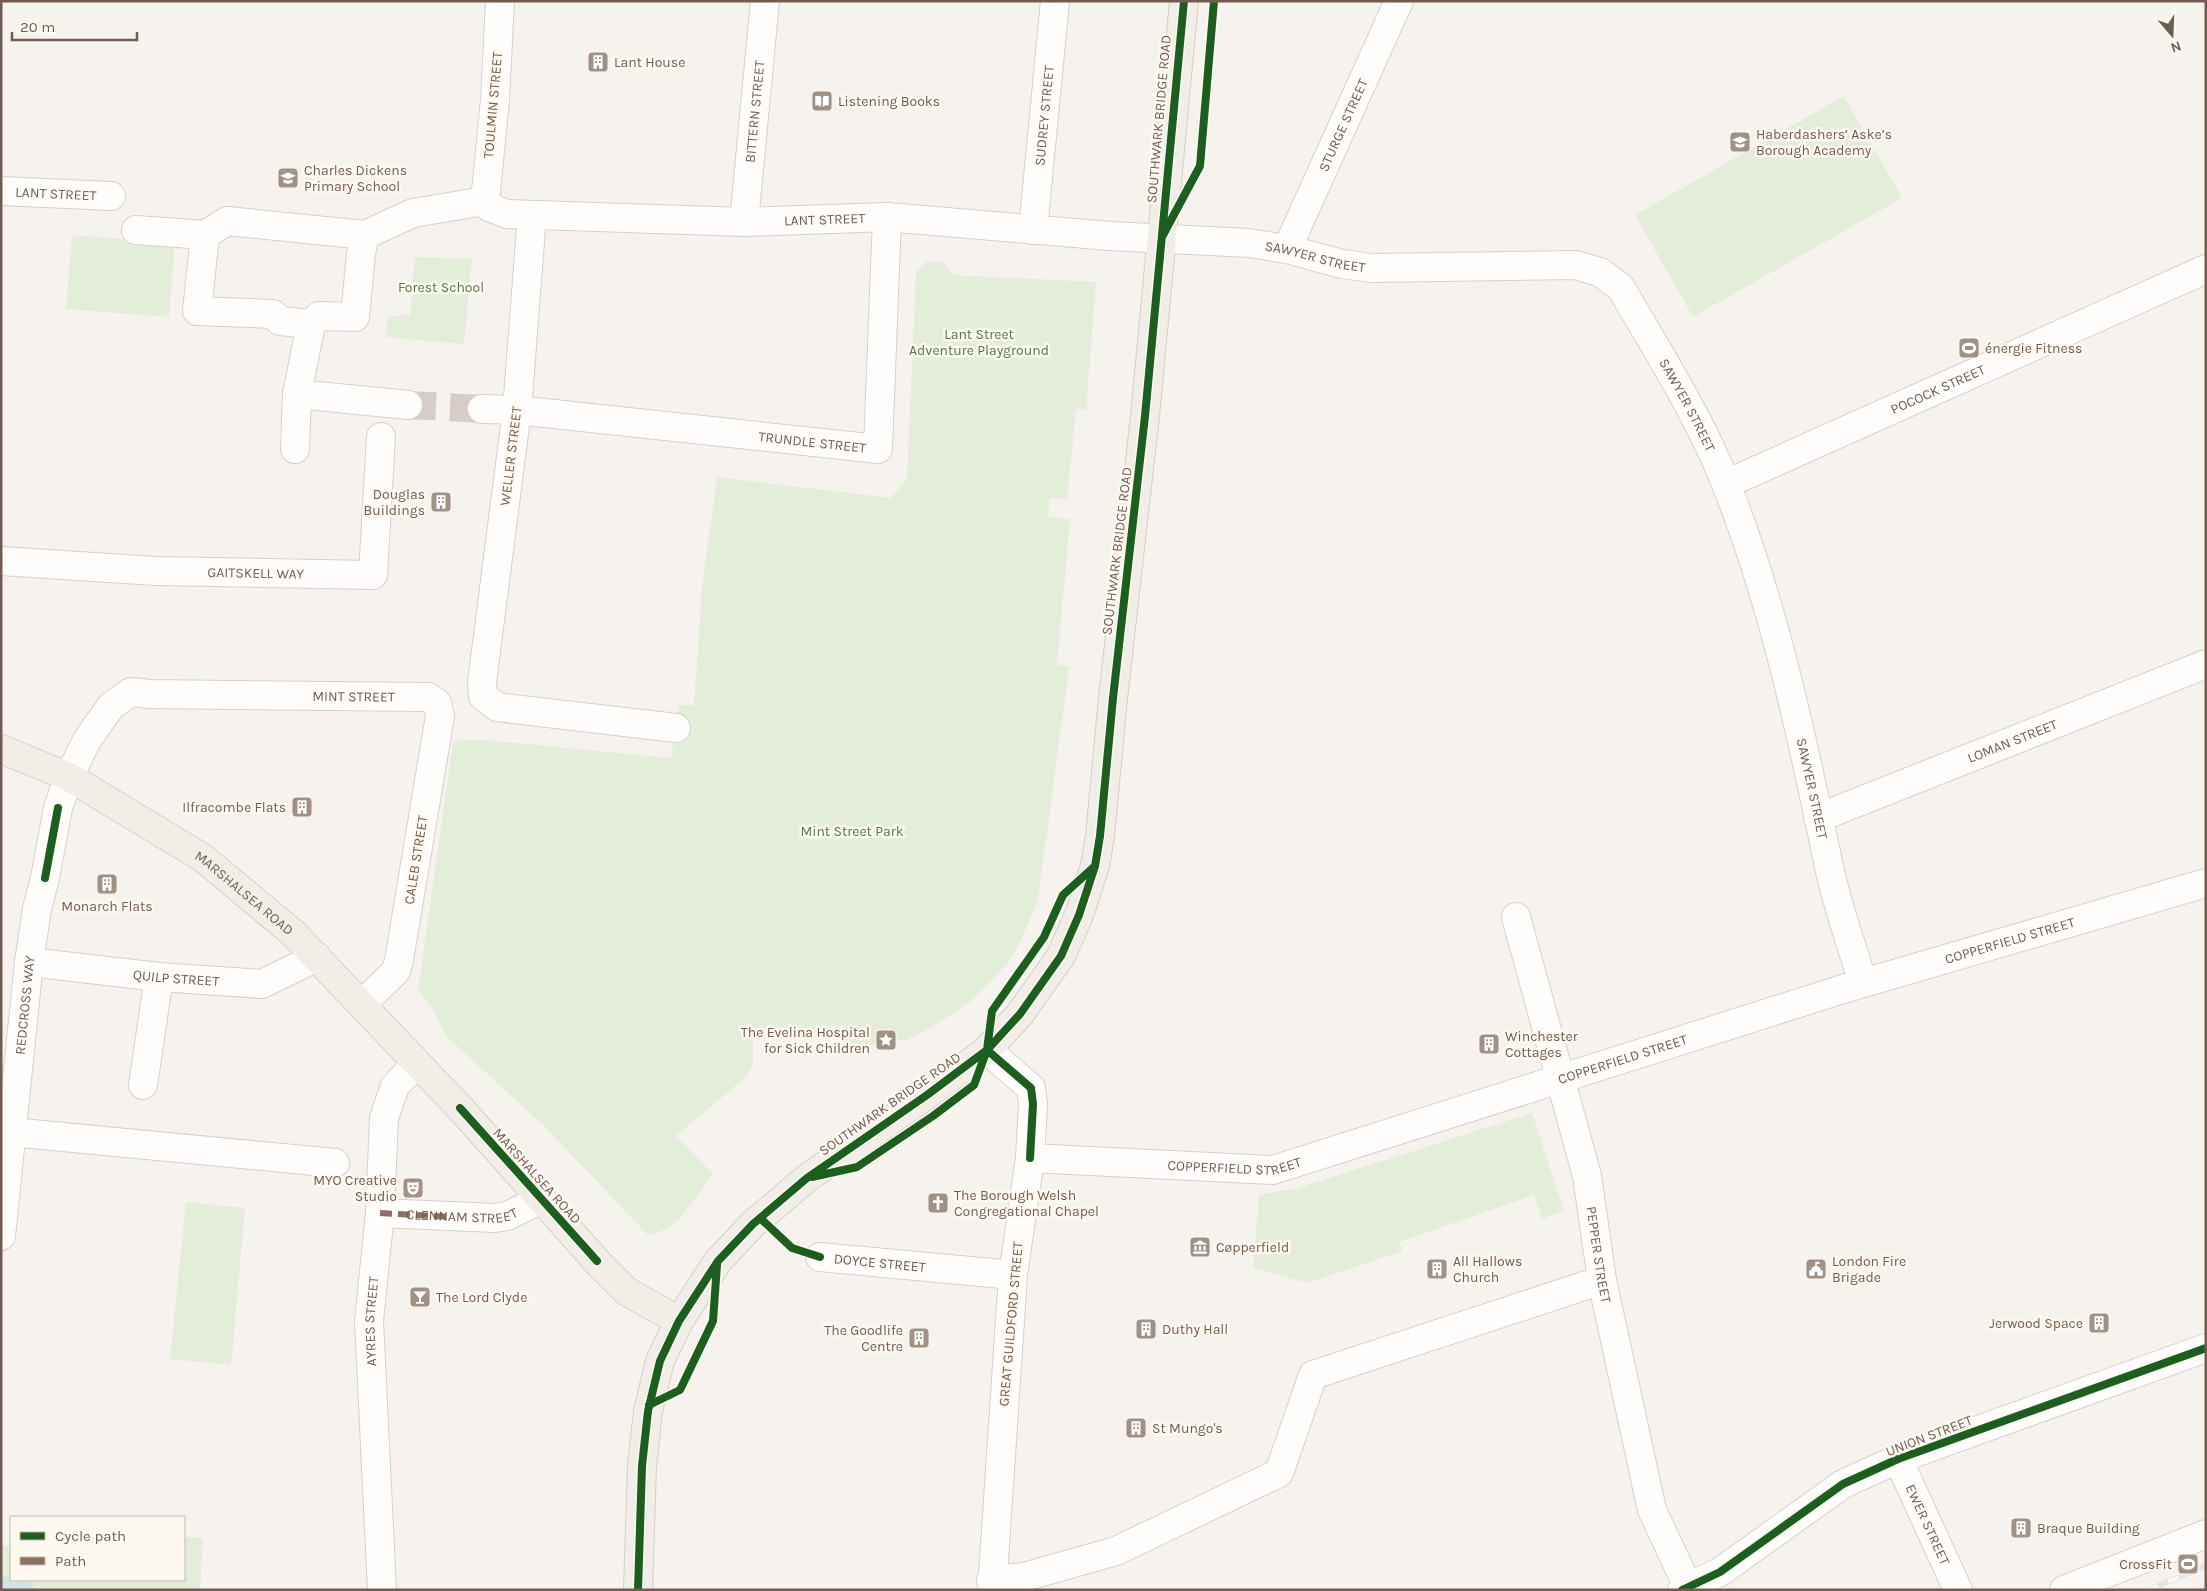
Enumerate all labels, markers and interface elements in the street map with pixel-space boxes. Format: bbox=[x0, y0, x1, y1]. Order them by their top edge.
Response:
scale bar bbox=[12, 10, 138, 42]
north arrow bbox=[2147, 10, 2197, 60]
text: 20 m bbox=[20, 18, 55, 36]
street label: SOUTHWARK BRIDGE ROAD bbox=[1143, 34, 1175, 204]
text: N bbox=[2169, 37, 2184, 56]
building icon: Lant House bbox=[586, 50, 610, 74]
street label: TOULMIN STREET bbox=[480, 51, 506, 159]
place label: Lant House bbox=[614, 54, 685, 71]
street label: BITTERN STREET bbox=[741, 60, 768, 163]
street label: SUDREY STREET bbox=[1031, 64, 1057, 167]
street label: STURGE STREET bbox=[1315, 76, 1371, 174]
library icon: Listening Books bbox=[810, 89, 834, 113]
place label: Listening Books bbox=[838, 93, 940, 110]
place label: Haberdashers’ Aske’s Borough Academy bbox=[1756, 126, 1892, 159]
school or university icon: Haberdashers’ Aske’s Borough Academy bbox=[1728, 130, 1752, 154]
place label: Charles Dickens Primary School bbox=[304, 162, 407, 195]
school or university icon: Charles Dickens Primary School bbox=[276, 166, 300, 190]
street label: LANT STREET bbox=[15, 183, 97, 204]
street label: LANT STREET bbox=[784, 209, 866, 229]
street label: SAWYER STREET bbox=[1264, 237, 1367, 276]
park label: Forest School bbox=[398, 279, 484, 296]
park label: Lant Street Adventure Playground bbox=[909, 326, 1049, 359]
sports icon: énergie Fitness bbox=[1957, 336, 1981, 360]
place label: énergie Fitness bbox=[1985, 340, 2082, 357]
street label: SAWYER STREET bbox=[1656, 355, 1719, 454]
street label: POCOCK STREET bbox=[1888, 361, 1988, 418]
street label: WELLER STREET bbox=[496, 405, 526, 507]
street label: TRUNDLE STREET bbox=[758, 428, 867, 456]
street label: SOUTHWARK BRIDGE ROAD bbox=[1098, 466, 1136, 636]
place label: Douglas Buildings bbox=[364, 486, 425, 519]
building icon: Douglas Buildings bbox=[429, 490, 453, 514]
street label: GAITSKELL WAY bbox=[207, 563, 304, 582]
street label: MINT STREET bbox=[312, 687, 395, 705]
street label: LOMAN STREET bbox=[1965, 715, 2060, 766]
street label: SAWYER STREET bbox=[1793, 736, 1832, 841]
building icon: Ilfracombe Flats bbox=[290, 795, 314, 819]
place label: Ilfracombe Flats bbox=[182, 799, 286, 816]
street label: CALEB STREET bbox=[401, 814, 431, 906]
park label: Mint Street Park bbox=[800, 823, 904, 840]
street label: MARSHALSEA ROAD bbox=[192, 847, 297, 939]
building icon: Monarch Flats bbox=[95, 872, 119, 896]
place label: Monarch Flats bbox=[61, 898, 153, 915]
street label: COPPERFIELD STREET bbox=[1943, 913, 2077, 967]
street label: REDCROSS WAY bbox=[11, 954, 38, 1056]
street label: QUILP STREET bbox=[132, 966, 220, 990]
place label: The Evelina Hospital for Sick Children bbox=[741, 1024, 870, 1057]
place icon: The Evelina Hospital for Sick Children bbox=[874, 1028, 898, 1052]
place label: Winchester Cottages bbox=[1505, 1028, 1579, 1061]
street label: COPPERFIELD STREET bbox=[1556, 1031, 1689, 1087]
building icon: Winchester Cottages bbox=[1477, 1032, 1501, 1056]
street label: SOUTHWARK BRIDGE ROAD bbox=[816, 1049, 964, 1159]
street label: MARSHALSEA ROAD bbox=[489, 1124, 585, 1228]
street label: COPPERFIELD STREET bbox=[1167, 1153, 1303, 1179]
place label: MYO Creative Studio bbox=[313, 1172, 397, 1205]
theatre icon: MYO Creative Studio bbox=[401, 1176, 425, 1200]
place label: The Borough Welsh Congregational Chapel bbox=[954, 1187, 1099, 1220]
church icon: The Borough Welsh Congregational Chapel bbox=[926, 1191, 950, 1215]
street label: CLENNAM STREET bbox=[405, 1204, 520, 1227]
street label: PEPPER STREET bbox=[1583, 1205, 1615, 1305]
museum icon: Cøpperfield bbox=[1188, 1235, 1212, 1259]
place label: Cøpperfield bbox=[1216, 1239, 1289, 1256]
street label: GREAT GUILDFORD STREET bbox=[995, 1241, 1027, 1407]
street label: DOYCE STREET bbox=[833, 1250, 926, 1275]
place label: All Hallows Church bbox=[1453, 1253, 1522, 1286]
place label: London Fire Brigade bbox=[1832, 1253, 1906, 1286]
building icon: All Hallows Church bbox=[1425, 1257, 1449, 1281]
public building icon: London Fire Brigade bbox=[1804, 1257, 1828, 1281]
street label: AYRES STREET bbox=[360, 1275, 382, 1367]
bar icon: The Lord Clyde bbox=[408, 1285, 432, 1309]
place label: The Lord Clyde bbox=[436, 1289, 527, 1306]
building icon: Jerwood Space bbox=[2087, 1311, 2111, 1335]
place label: Jerwood Space bbox=[1989, 1315, 2083, 1332]
building icon: Duthy Hall bbox=[1134, 1317, 1158, 1341]
place label: Duthy Hall bbox=[1162, 1321, 1228, 1338]
place label: The Goodlife Centre bbox=[824, 1322, 903, 1355]
building icon: The Goodlife Centre bbox=[907, 1326, 931, 1350]
street label: UNION STREET bbox=[1883, 1412, 1975, 1460]
building icon: St Mungo's bbox=[1124, 1416, 1148, 1440]
place label: St Mungo's bbox=[1152, 1420, 1223, 1437]
street label: EWER STREET bbox=[1902, 1481, 1954, 1568]
legend bbox=[10, 1516, 185, 1581]
building icon: Braque Building bbox=[2009, 1516, 2033, 1540]
place label: Braque Building bbox=[2037, 1520, 2140, 1537]
text: Cycle path bbox=[55, 1527, 126, 1545]
text: Path bbox=[55, 1552, 86, 1570]
sports icon: CrossFit bbox=[2176, 1552, 2200, 1576]
place label: CrossFit bbox=[2119, 1556, 2172, 1573]

